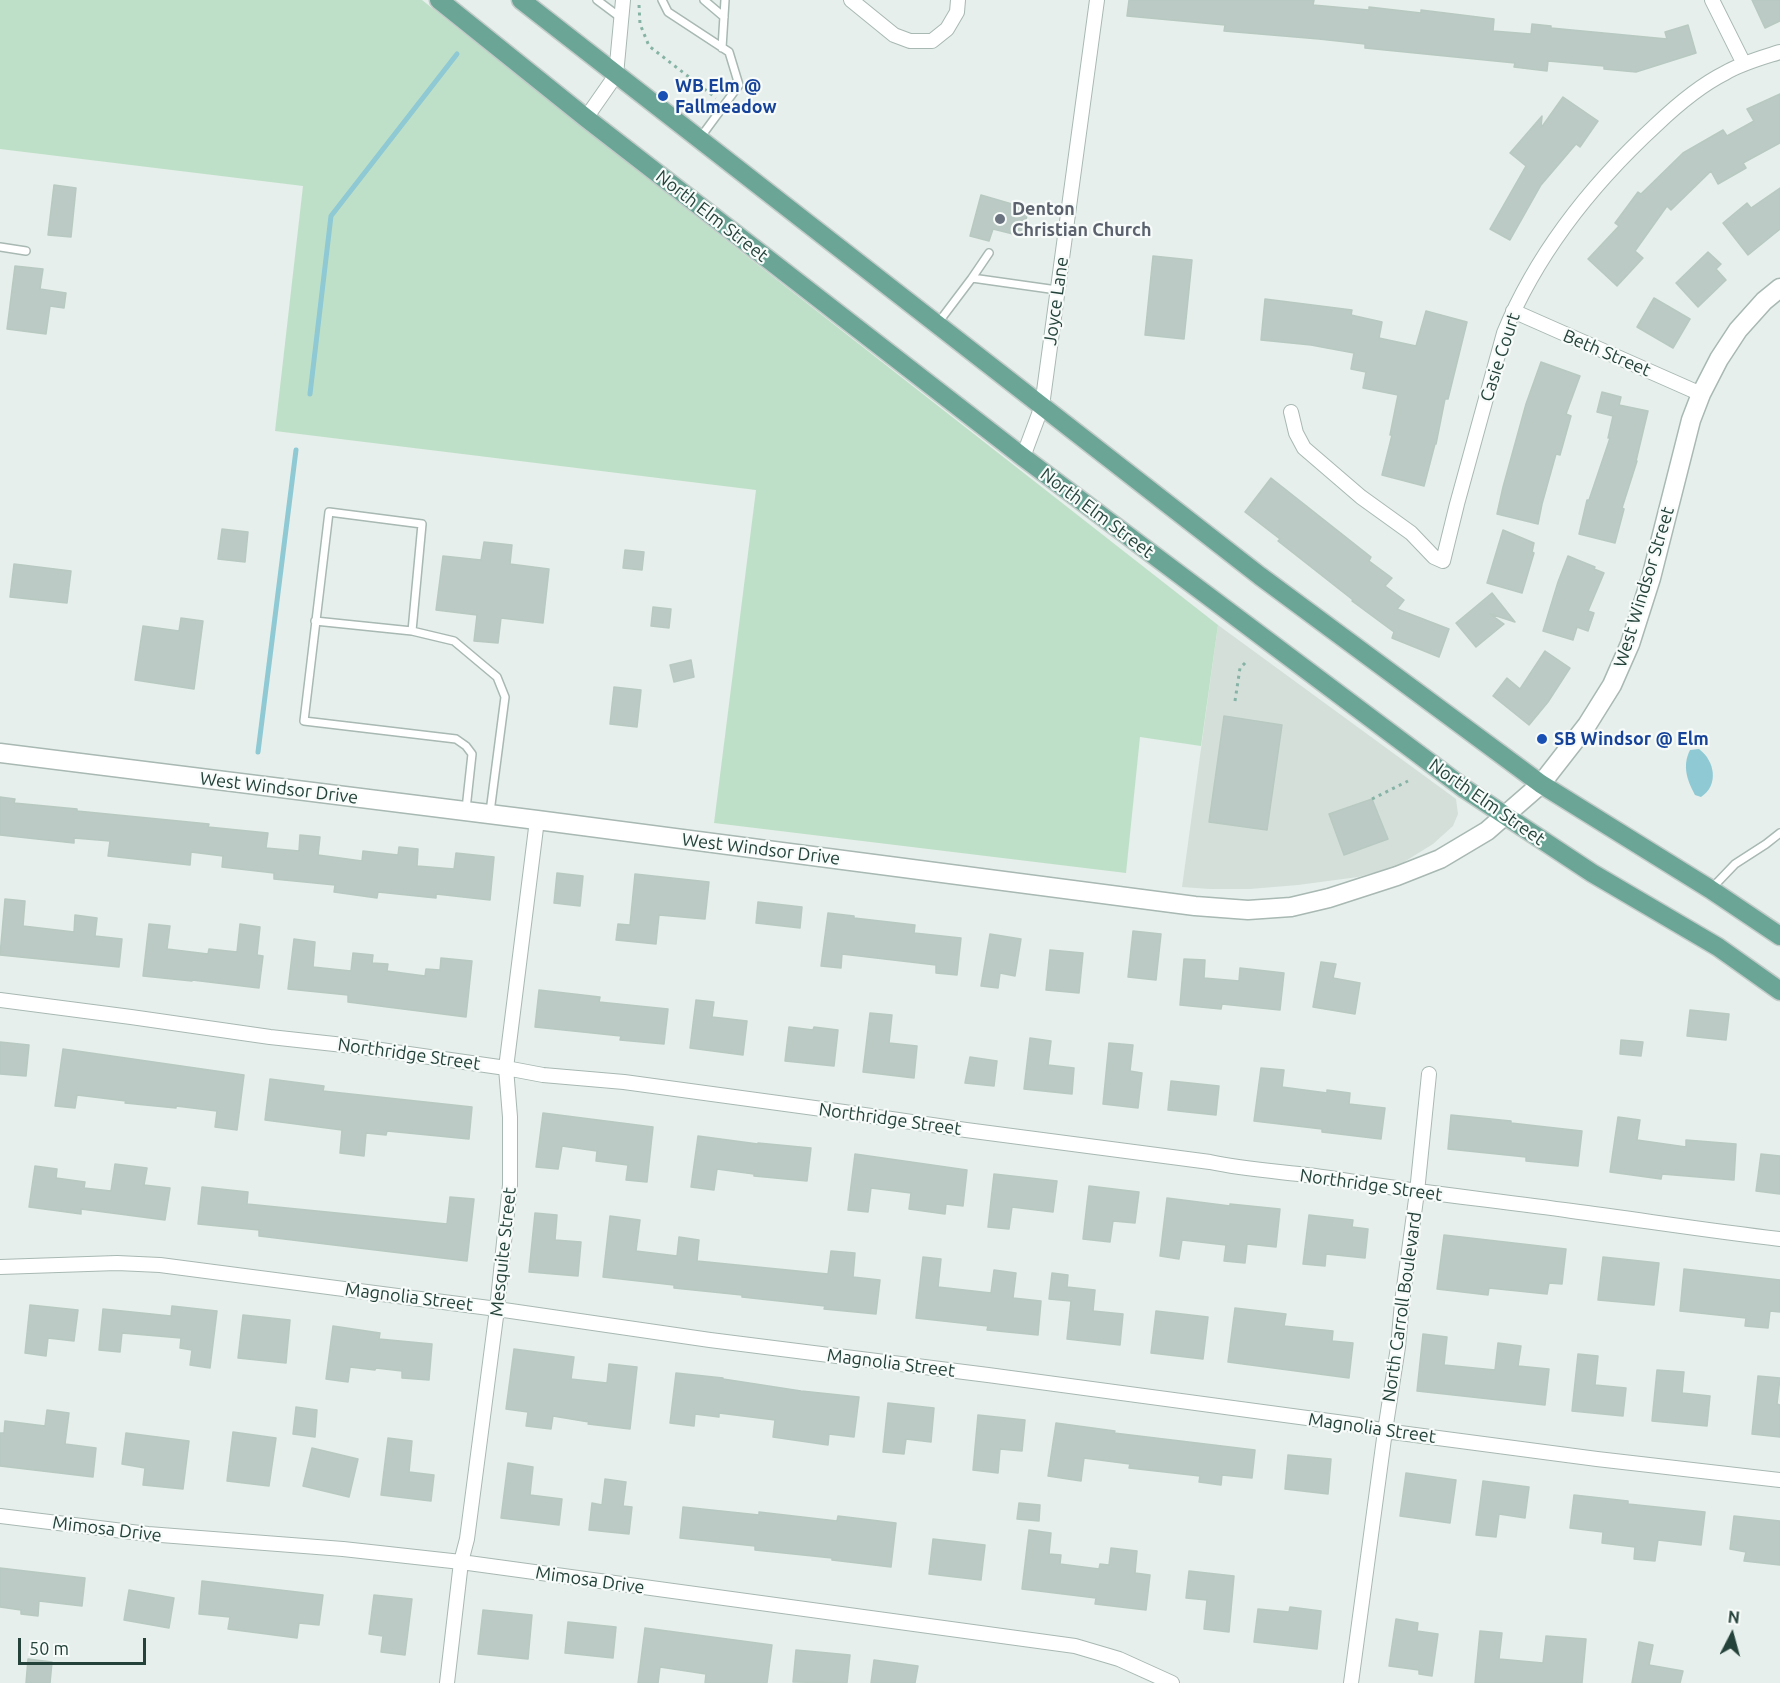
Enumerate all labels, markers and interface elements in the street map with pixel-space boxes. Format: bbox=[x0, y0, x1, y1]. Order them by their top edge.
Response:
place label: WB Elm @ Fallmeadow bbox=[675, 75, 776, 118]
marker: WB Elm @ Fallmeadow bbox=[656, 89, 670, 103]
street label: North Elm Street bbox=[652, 166, 772, 266]
place label: Denton Christian Church bbox=[1012, 198, 1151, 240]
marker: Denton Christian Church bbox=[993, 212, 1007, 226]
street label: Joyce Lane bbox=[1039, 255, 1073, 347]
street label: Casie Court bbox=[1475, 310, 1525, 404]
street label: Beth Street bbox=[1560, 325, 1654, 381]
street label: North Elm Street bbox=[1036, 463, 1158, 563]
street label: West Windsor Street bbox=[1609, 504, 1679, 670]
place label: SB Windsor @ Elm bbox=[1554, 728, 1709, 750]
marker: SB Windsor @ Elm bbox=[1535, 732, 1549, 746]
street label: North Elm Street bbox=[1425, 754, 1549, 850]
street label: West Windsor Drive bbox=[199, 768, 359, 808]
street label: West Windsor Drive bbox=[681, 829, 841, 869]
street label: Northridge Street bbox=[336, 1033, 482, 1075]
street label: Northridge Street bbox=[817, 1098, 963, 1140]
street label: Northridge Street bbox=[1298, 1164, 1444, 1206]
street label: Mesquite Street bbox=[485, 1186, 521, 1318]
street label: North Carroll Boulevard bbox=[1378, 1210, 1426, 1404]
street label: Magnolia Street bbox=[344, 1278, 474, 1316]
street label: Magnolia Street bbox=[826, 1344, 956, 1382]
street label: Magnolia Street bbox=[1307, 1408, 1437, 1448]
street label: Mimosa Drive bbox=[51, 1512, 163, 1546]
street label: Mimosa Drive bbox=[534, 1562, 646, 1598]
north arrow bbox=[1702, 1605, 1762, 1665]
text: N bbox=[1727, 1608, 1741, 1627]
scale bar bbox=[21, 1626, 148, 1664]
text: 50 m bbox=[29, 1638, 69, 1658]

